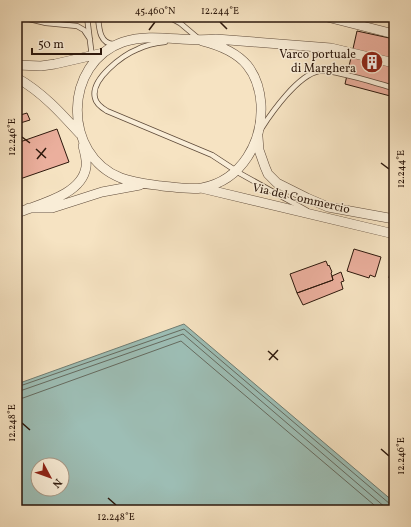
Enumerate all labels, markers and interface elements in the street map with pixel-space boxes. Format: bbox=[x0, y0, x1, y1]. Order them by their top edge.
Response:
text: 45.460°N bbox=[135, 4, 176, 18]
text: 12.244°E bbox=[201, 4, 239, 18]
scale bar bbox=[32, 30, 101, 56]
text: 50 m bbox=[38, 37, 64, 53]
place label: Varco portuale di Marghera bbox=[279, 47, 356, 77]
building icon: Varco portuale di Marghera bbox=[359, 49, 385, 75]
text: 12.246°E bbox=[5, 118, 19, 156]
text: 12.244°E bbox=[394, 150, 408, 188]
street label: Via del Commercio bbox=[251, 180, 351, 218]
text: 12.248°E bbox=[5, 404, 19, 442]
text: 12.246°E bbox=[394, 437, 408, 475]
north arrow bbox=[30, 457, 70, 497]
text: N bbox=[48, 475, 65, 491]
text: 12.248°E bbox=[97, 510, 135, 524]

